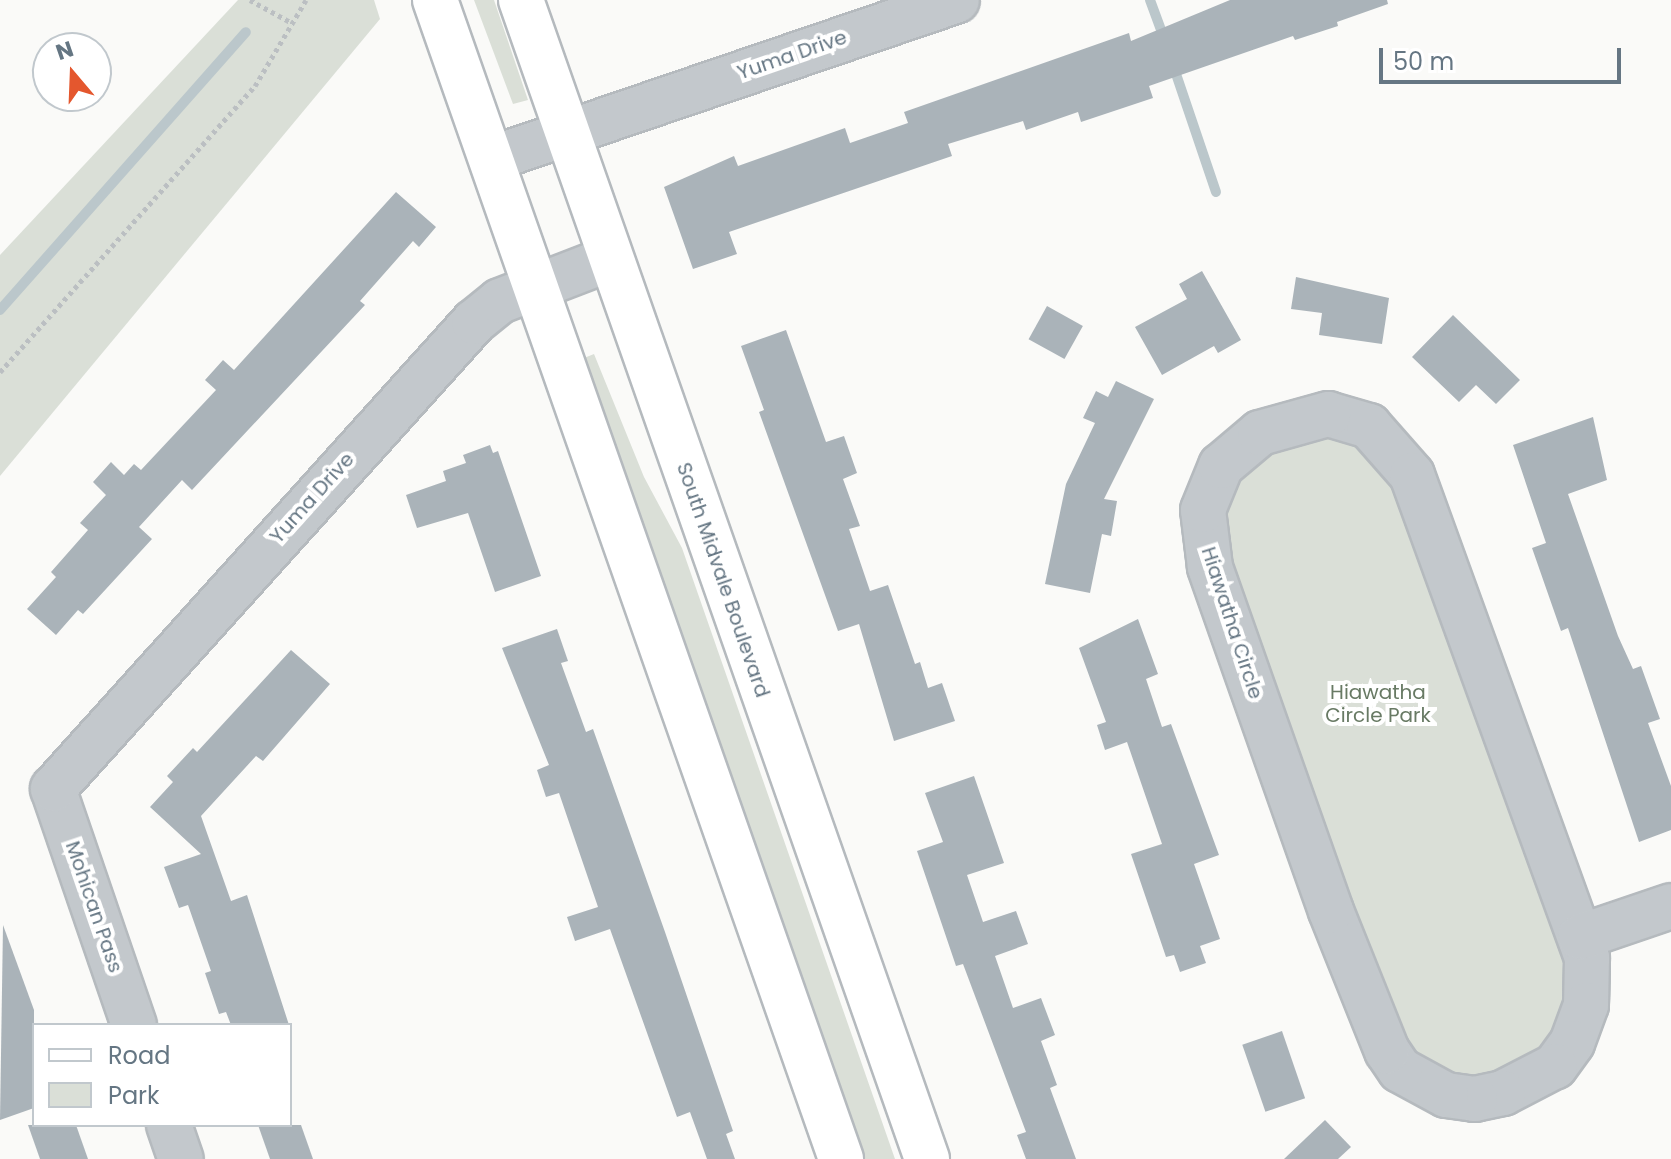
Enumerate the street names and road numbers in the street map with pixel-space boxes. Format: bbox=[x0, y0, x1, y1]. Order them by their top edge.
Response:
street label: Yuma Drive bbox=[734, 25, 850, 85]
street label: Yuma Drive bbox=[265, 448, 359, 548]
street label: South Midvale Boulevard bbox=[671, 459, 775, 701]
street label: Hiawatha Circle bbox=[1196, 544, 1268, 702]
street label: Mohican Pass bbox=[60, 838, 128, 976]

